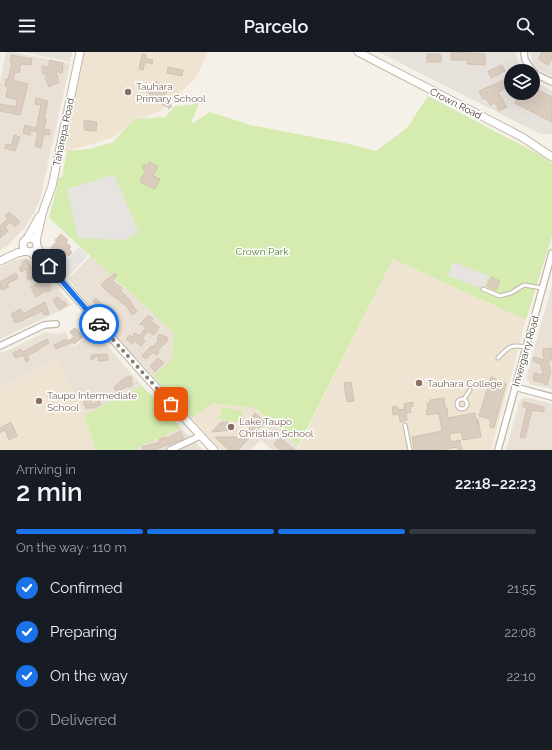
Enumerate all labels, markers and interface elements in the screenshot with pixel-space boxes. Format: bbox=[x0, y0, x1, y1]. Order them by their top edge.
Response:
icon: menu bbox=[16, 15, 38, 37]
icon: search bbox=[514, 15, 536, 37]
text: Parcelo bbox=[244, 16, 308, 37]
map controls bbox=[504, 64, 540, 100]
button: layers bbox=[504, 64, 540, 100]
place label: Tauhara Primary School bbox=[136, 81, 206, 104]
street label: Crown Road bbox=[428, 86, 483, 121]
marker: Tauhara Primary School bbox=[123, 87, 133, 97]
street label: Taharepa Road bbox=[51, 97, 76, 167]
park label: Crown Park bbox=[236, 246, 289, 257]
pin bbox=[32, 249, 66, 283]
icon: home bbox=[38, 255, 60, 277]
courier bbox=[79, 304, 119, 344]
icon: car bbox=[88, 313, 110, 335]
street label: Invergarry Road bbox=[510, 315, 541, 388]
marker: Tauhara College bbox=[414, 378, 424, 388]
place label: Tauhara College bbox=[427, 378, 503, 389]
pin bbox=[154, 387, 188, 421]
place label: Taupo Intermediate School bbox=[47, 390, 137, 413]
icon: bag bbox=[160, 393, 182, 415]
marker: Taupo Intermediate School bbox=[34, 396, 44, 406]
place label: Lake Taupo Christian School bbox=[239, 416, 314, 439]
marker: Lake Taupo Christian School bbox=[226, 422, 236, 432]
text: Arriving in bbox=[16, 462, 76, 477]
text: 22:18–22:23 bbox=[455, 475, 536, 493]
text: 2 min bbox=[16, 477, 83, 507]
text: On the way · 110 m bbox=[16, 540, 127, 555]
icon: check bbox=[16, 577, 38, 599]
text: Confirmed bbox=[50, 579, 123, 597]
text: 21:55 bbox=[507, 581, 536, 596]
icon: check bbox=[16, 621, 38, 643]
text: Preparing bbox=[50, 623, 117, 641]
text: 22:08 bbox=[504, 625, 536, 640]
icon: check bbox=[16, 665, 38, 687]
text: On the way bbox=[50, 667, 128, 685]
text: 22:10 bbox=[506, 669, 536, 684]
text: Delivered bbox=[50, 711, 117, 729]

